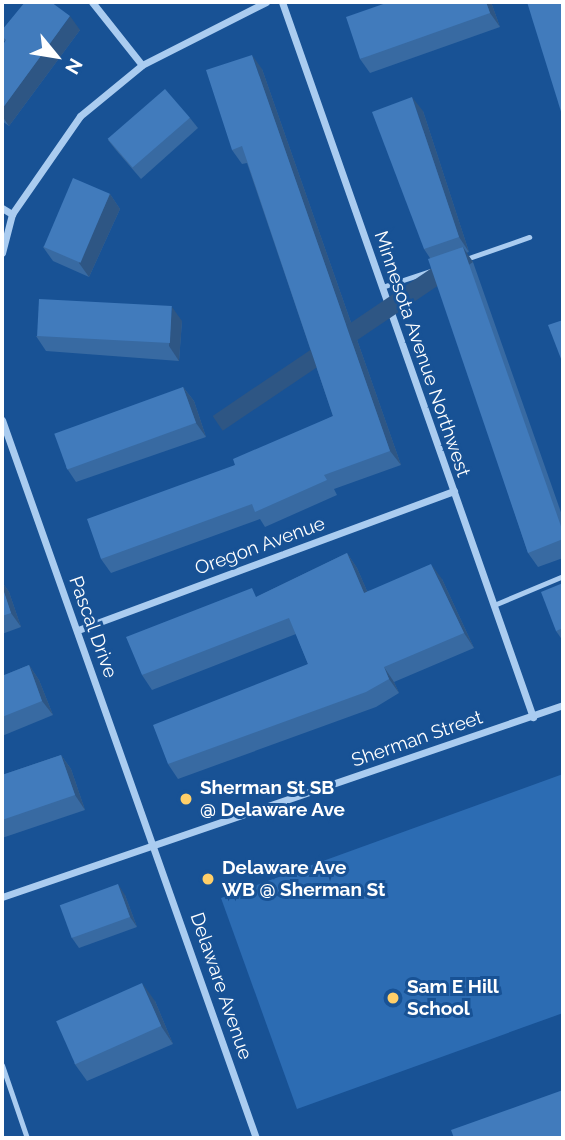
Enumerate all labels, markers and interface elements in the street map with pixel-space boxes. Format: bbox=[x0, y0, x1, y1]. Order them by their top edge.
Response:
north arrow bbox=[21, 21, 91, 91]
text: N bbox=[61, 55, 87, 78]
street label: Minnesota Avenue Northwest bbox=[369, 228, 475, 480]
street label: Oregon Avenue bbox=[192, 512, 328, 580]
street label: Pascal Drive bbox=[64, 573, 122, 681]
street label: Sherman Street bbox=[349, 706, 485, 772]
place label: Sherman St SB @ Delaware Ave bbox=[200, 777, 346, 821]
marker: Sherman St SB @ Delaware Ave bbox=[178, 791, 194, 807]
place label: Delaware Ave WB @ Sherman St bbox=[222, 857, 385, 901]
marker: Delaware Ave WB @ Sherman St bbox=[200, 871, 216, 887]
street label: Delaware Avenue bbox=[185, 909, 257, 1063]
place label: Sam E Hill School bbox=[407, 976, 499, 1020]
marker: Sam E Hill School bbox=[385, 990, 401, 1006]

